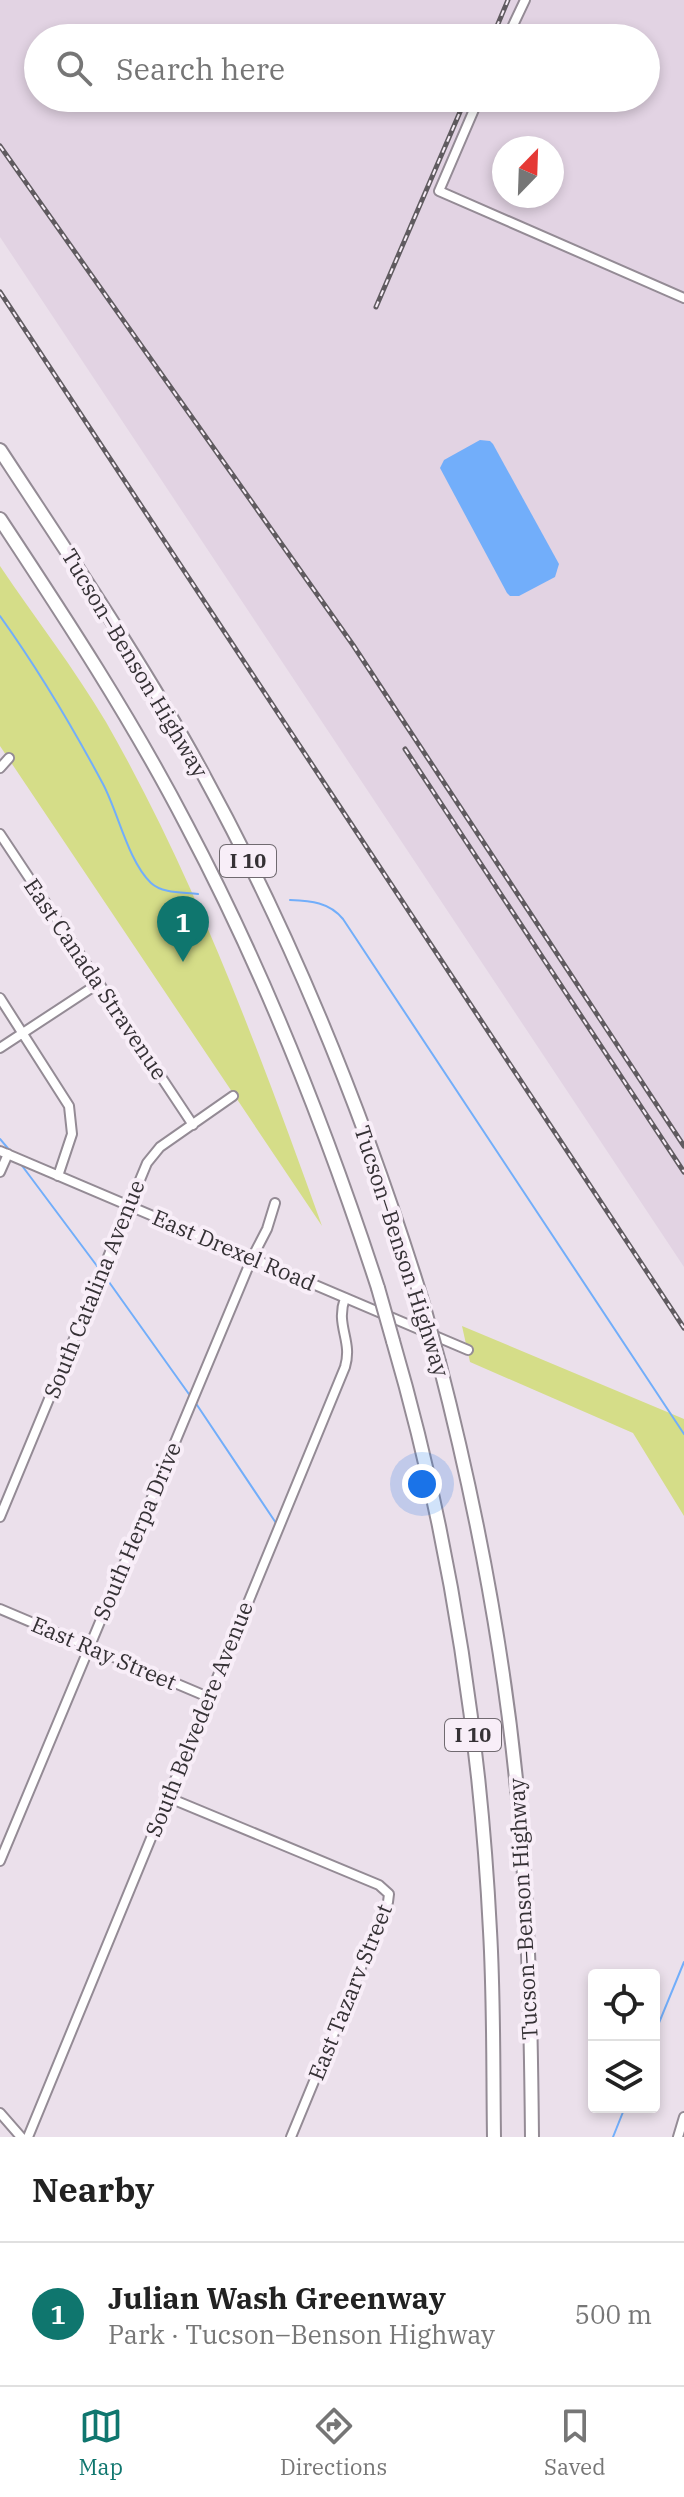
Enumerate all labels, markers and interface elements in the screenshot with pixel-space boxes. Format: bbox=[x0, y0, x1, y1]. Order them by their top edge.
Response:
search box bbox=[24, 24, 660, 112]
icon: search bbox=[52, 46, 96, 90]
text: Search here bbox=[116, 49, 285, 88]
north arrow bbox=[492, 136, 564, 208]
street label: Tucson–Benson Highway bbox=[56, 543, 215, 783]
road number: I 10 bbox=[220, 845, 276, 877]
street label: East Canada Stravenue bbox=[18, 872, 175, 1085]
pin: 1 bbox=[157, 896, 209, 962]
street label: Tucson–Benson Highway bbox=[348, 1122, 457, 1380]
street label: South Catalina Avenue bbox=[36, 1175, 151, 1402]
street label: East Drexel Road bbox=[148, 1202, 320, 1297]
street label: South Herpa Drive bbox=[86, 1437, 187, 1624]
your location bbox=[402, 1464, 442, 1504]
street label: South Belvedere Avenue bbox=[138, 1597, 259, 1841]
street label: East Ray Street bbox=[27, 1609, 181, 1696]
road number: I 10 bbox=[445, 1719, 501, 1751]
street label: Tucson–Benson Highway bbox=[501, 1777, 544, 2041]
street label: East Tazarv Street bbox=[301, 1899, 398, 2084]
map controls bbox=[588, 1969, 660, 2113]
button: locate bbox=[588, 1969, 660, 2041]
button: layers bbox=[588, 2041, 660, 2113]
text: Nearby bbox=[32, 2167, 154, 2211]
text: Julian Wash Greenway bbox=[108, 2278, 446, 2317]
text: 1 bbox=[50, 2297, 66, 2331]
text: 500 m bbox=[574, 2297, 652, 2331]
text: Park · Tucson–Benson Highway bbox=[108, 2317, 495, 2351]
tab: Map bbox=[78, 2404, 123, 2481]
tab: Directions bbox=[280, 2404, 387, 2481]
tab: Saved bbox=[544, 2404, 606, 2481]

